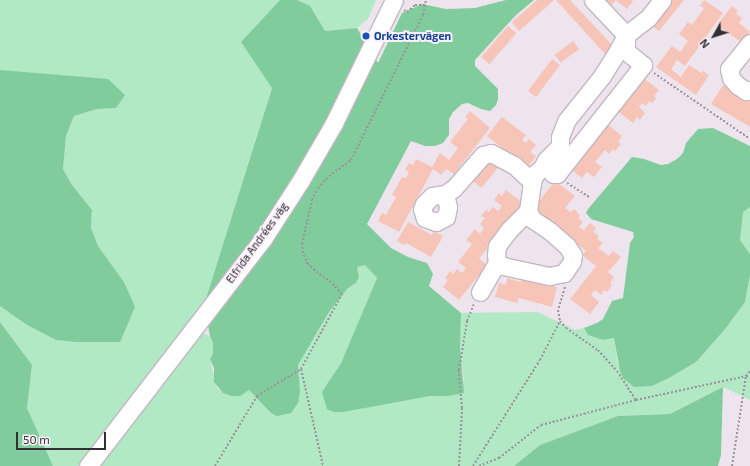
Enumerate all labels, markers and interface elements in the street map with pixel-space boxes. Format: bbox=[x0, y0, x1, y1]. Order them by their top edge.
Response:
north arrow bbox=[694, 16, 734, 56]
place label: Orkestervägen bbox=[374, 29, 451, 43]
marker: Orkestervägen bbox=[361, 31, 371, 41]
text: N bbox=[697, 37, 712, 51]
street label: Elfrida Andrées väg bbox=[223, 200, 291, 286]
scale bar bbox=[18, 424, 108, 450]
text: 50 m bbox=[23, 432, 50, 446]

